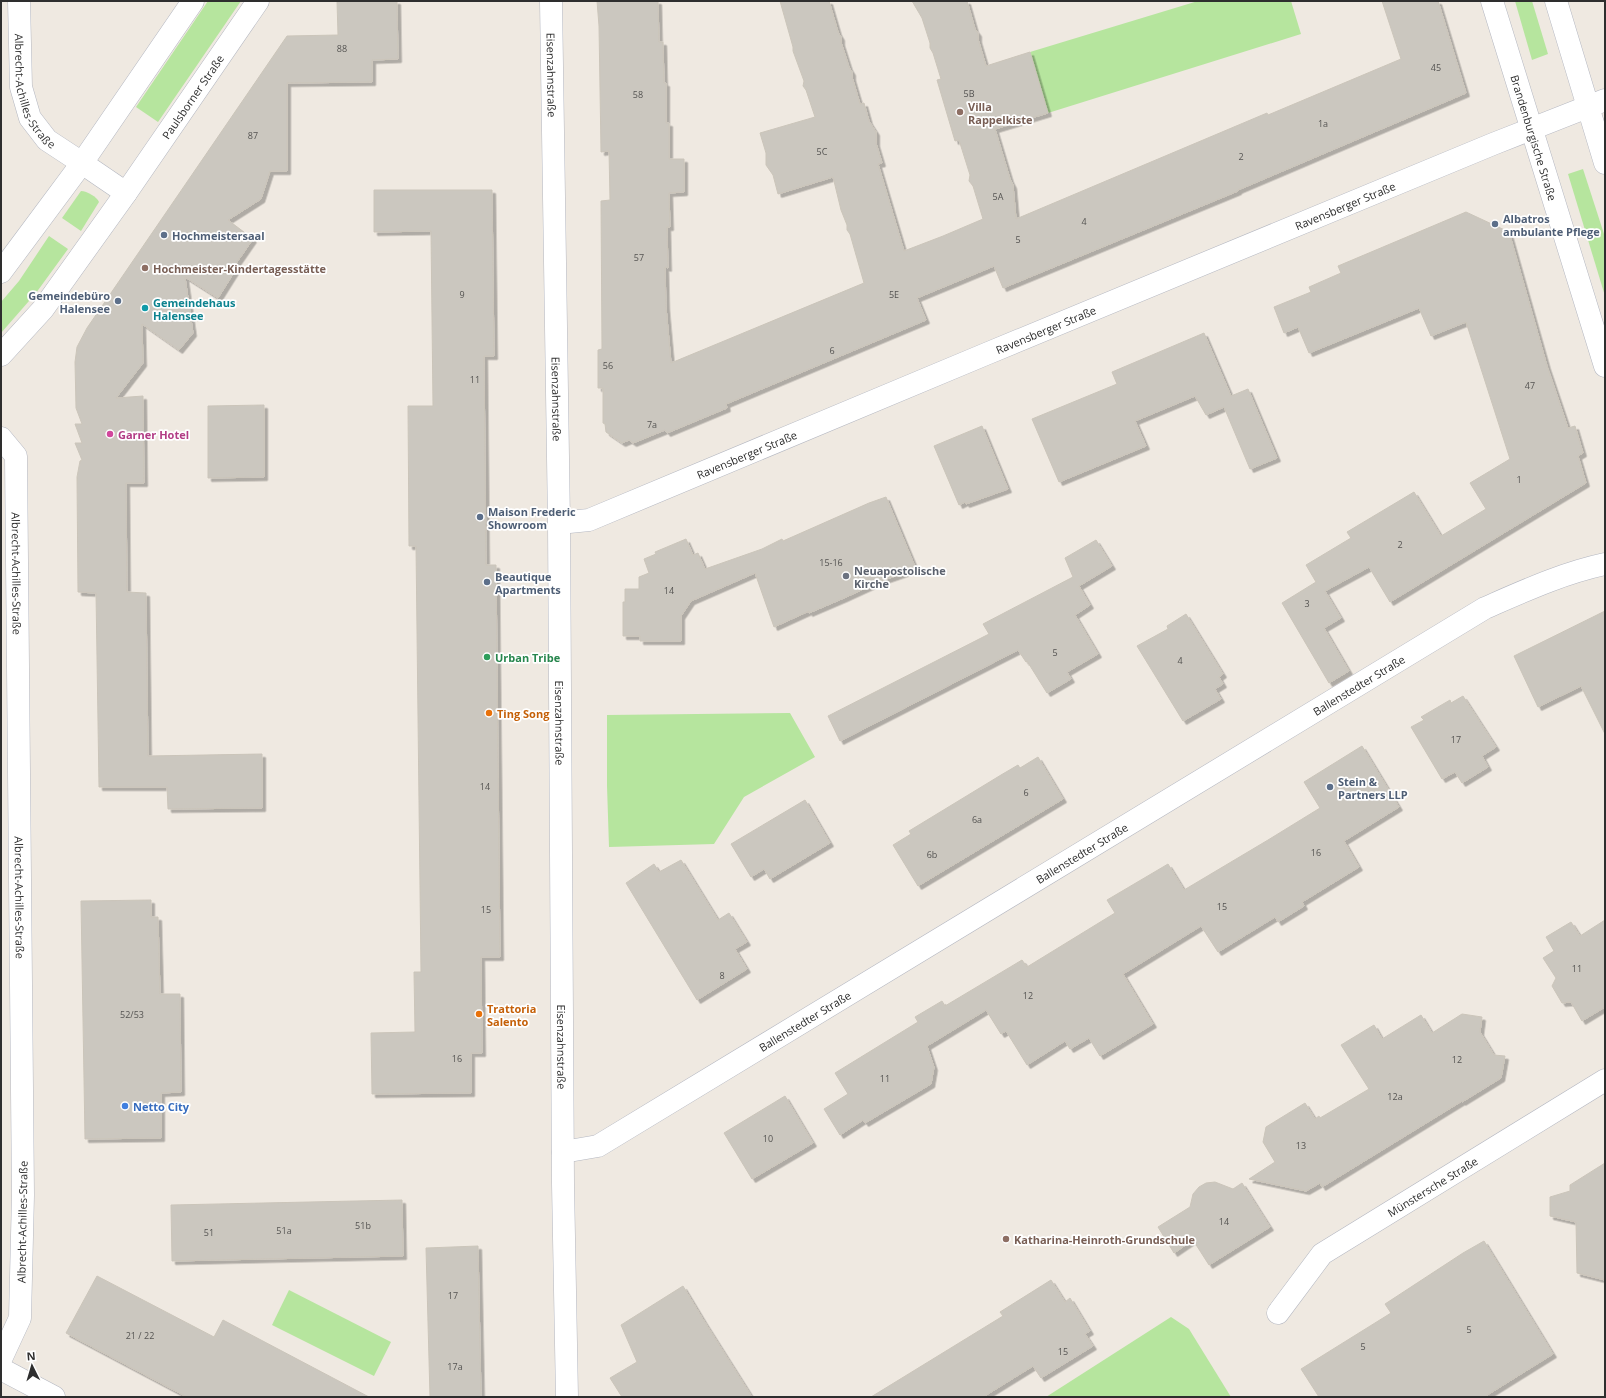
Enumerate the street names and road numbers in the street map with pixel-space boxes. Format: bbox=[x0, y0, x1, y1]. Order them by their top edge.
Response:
street label: Albrecht-Achilles-Straße bbox=[12, 33, 59, 151]
street label: Eisenzahnstraße bbox=[544, 33, 560, 117]
street label: Paulsborner Straße bbox=[158, 51, 227, 142]
street label: Brandenburgische Straße bbox=[1508, 73, 1561, 202]
street label: Ravensberger Straße bbox=[1293, 178, 1397, 233]
street label: Ravensberger Straße bbox=[993, 302, 1098, 357]
street label: Eisenzahnstraße bbox=[549, 356, 565, 441]
street label: Ravensberger Straße bbox=[694, 426, 799, 482]
street label: Albrecht-Achilles-Straße bbox=[9, 512, 25, 635]
street label: Ballenstedter Straße bbox=[1310, 651, 1407, 718]
street label: Eisenzahnstraße bbox=[552, 681, 568, 765]
street label: Ballenstedter Straße bbox=[1033, 819, 1130, 886]
street label: Albrecht-Achilles-Straße bbox=[12, 836, 28, 959]
street label: Ballenstedter Straße bbox=[756, 987, 853, 1054]
street label: Eisenzahnstraße bbox=[554, 1005, 570, 1089]
street label: Münstersche Straße bbox=[1384, 1153, 1480, 1220]
street label: Albrecht-Achilles-Straße bbox=[13, 1161, 31, 1283]

